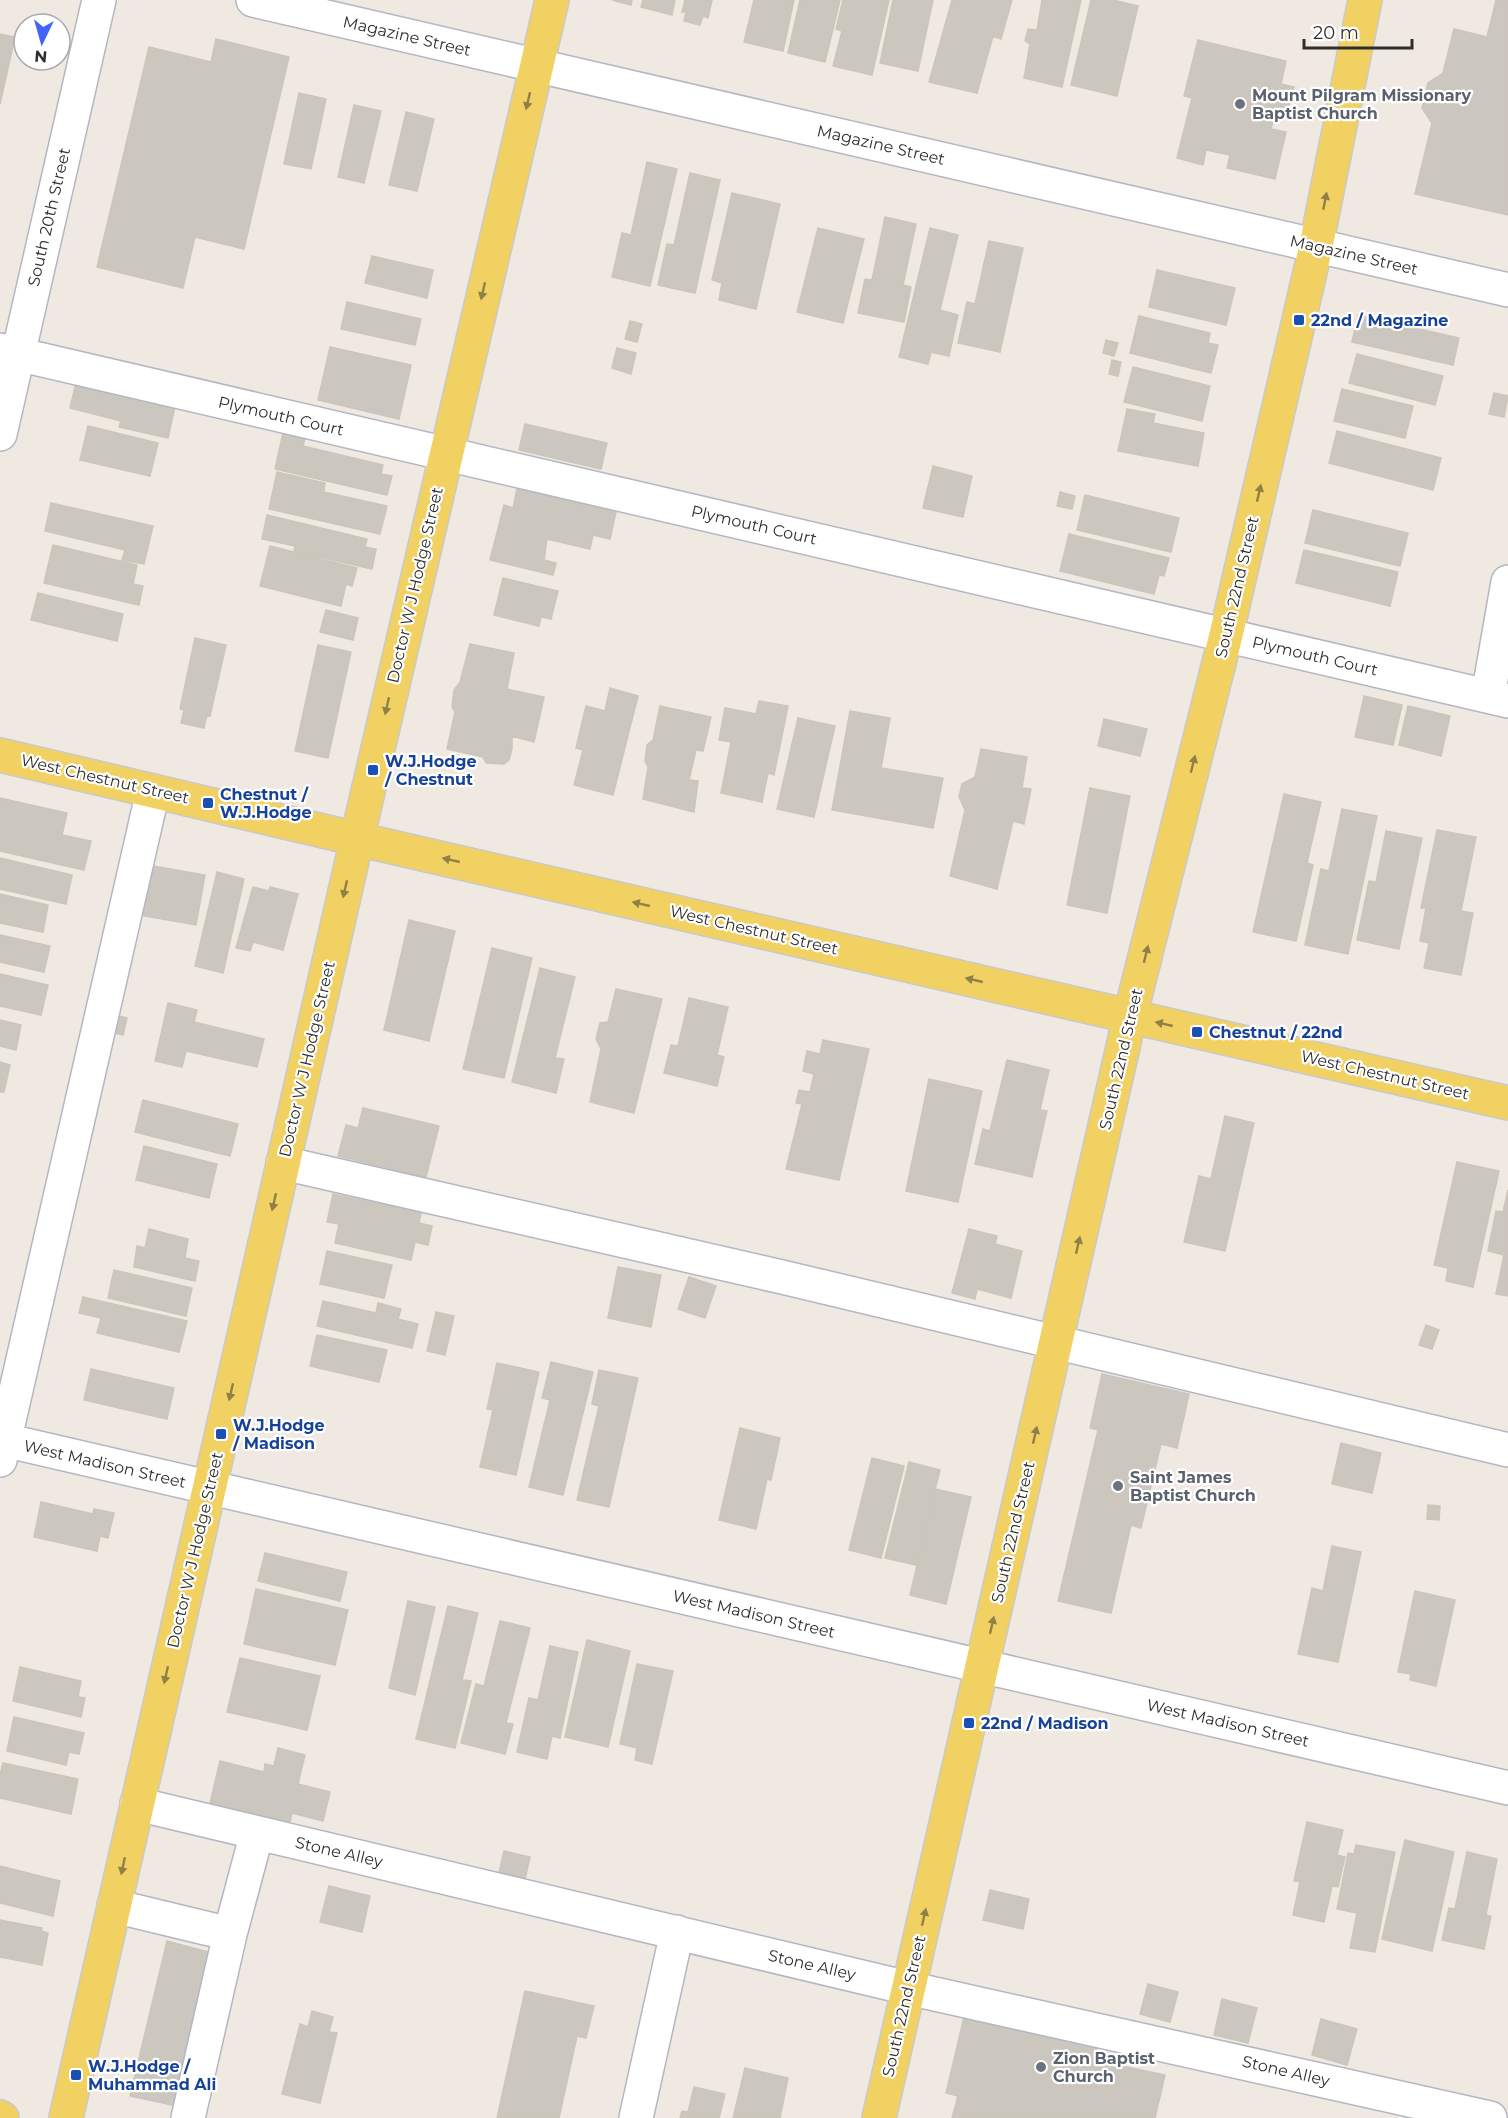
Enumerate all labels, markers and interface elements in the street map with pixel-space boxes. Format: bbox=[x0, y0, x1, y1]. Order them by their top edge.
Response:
north arrow bbox=[12, 12, 72, 72]
street label: Magazine Street bbox=[341, 12, 473, 60]
scale bar bbox=[1304, 12, 1412, 50]
text: 20 m bbox=[1313, 22, 1359, 44]
text: N bbox=[33, 46, 48, 66]
place label: Mount Pilgram Missionary Baptist Church bbox=[1252, 86, 1472, 123]
one-way arrow bbox=[522, 92, 532, 111]
marker: Mount Pilgram Missionary Baptist Church bbox=[1233, 97, 1247, 111]
street label: Magazine Street bbox=[815, 121, 947, 169]
street label: South 20th Street bbox=[24, 145, 74, 288]
one-way arrow bbox=[1321, 192, 1330, 211]
street label: Magazine Street bbox=[1288, 231, 1420, 279]
one-way arrow bbox=[478, 282, 488, 300]
place label: 22nd / Magazine bbox=[1311, 311, 1448, 330]
marker: 22nd / Magazine bbox=[1292, 313, 1306, 327]
street label: Plymouth Court bbox=[216, 392, 346, 440]
one-way arrow bbox=[1254, 484, 1264, 502]
street label: Doctor W J Hodge Street bbox=[383, 485, 447, 685]
street label: Plymouth Court bbox=[689, 501, 819, 549]
street label: South 22nd Street bbox=[1211, 514, 1263, 660]
street label: Plymouth Court bbox=[1250, 632, 1380, 680]
one-way arrow bbox=[382, 697, 392, 715]
street label: West Chestnut Street bbox=[19, 750, 191, 808]
place label: W.J.Hodge / Chestnut bbox=[384, 752, 477, 789]
one-way arrow bbox=[1189, 755, 1199, 774]
marker: W.J.Hodge / Chestnut bbox=[366, 763, 380, 777]
place label: Chestnut / W.J.Hodge bbox=[220, 785, 312, 822]
marker: Chestnut / W.J.Hodge bbox=[201, 796, 215, 810]
one-way arrow bbox=[442, 855, 460, 865]
one-way arrow bbox=[340, 879, 350, 898]
one-way arrow bbox=[631, 899, 650, 908]
street label: West Chestnut Street bbox=[668, 901, 840, 959]
one-way arrow bbox=[1141, 944, 1151, 963]
street label: Doctor W J Hodge Street bbox=[275, 959, 339, 1159]
one-way arrow bbox=[965, 975, 984, 985]
street label: South 22nd Street bbox=[1095, 986, 1147, 1132]
one-way arrow bbox=[1155, 1019, 1174, 1028]
place label: Chestnut / 22nd bbox=[1209, 1023, 1343, 1042]
marker: Chestnut / 22nd bbox=[1190, 1025, 1204, 1039]
street label: West Chestnut Street bbox=[1299, 1046, 1471, 1104]
one-way arrow bbox=[269, 1192, 279, 1211]
one-way arrow bbox=[1074, 1235, 1084, 1254]
one-way arrow bbox=[226, 1382, 235, 1401]
place label: W.J.Hodge / Madison bbox=[232, 1416, 325, 1453]
one-way arrow bbox=[1031, 1425, 1040, 1444]
marker: W.J.Hodge / Madison bbox=[214, 1427, 228, 1441]
street label: West Madison Street bbox=[22, 1436, 189, 1492]
street label: Doctor W J Hodge Street bbox=[163, 1450, 227, 1650]
street label: South 22nd Street bbox=[987, 1459, 1039, 1605]
place label: Saint James Baptist Church bbox=[1130, 1468, 1256, 1505]
marker: Saint James Baptist Church bbox=[1111, 1479, 1125, 1493]
street label: West Madison Street bbox=[671, 1586, 838, 1642]
one-way arrow bbox=[987, 1616, 997, 1634]
one-way arrow bbox=[161, 1666, 170, 1685]
street label: West Madison Street bbox=[1145, 1695, 1312, 1751]
place label: 22nd / Madison bbox=[981, 1714, 1109, 1733]
marker: 22nd / Madison bbox=[962, 1716, 976, 1730]
street label: Stone Alley bbox=[293, 1833, 385, 1871]
one-way arrow bbox=[118, 1856, 127, 1875]
one-way arrow bbox=[920, 1908, 929, 1927]
street label: South 22nd Street bbox=[878, 1933, 930, 2079]
street label: Stone Alley bbox=[766, 1946, 858, 1984]
place label: Zion Baptist Church bbox=[1053, 2049, 1155, 2086]
street label: Stone Alley bbox=[1240, 2052, 1332, 2090]
place label: W.J.Hodge / Muhammad Ali bbox=[88, 2057, 216, 2094]
marker: Zion Baptist Church bbox=[1034, 2060, 1048, 2074]
marker: W.J.Hodge / Muhammad Ali bbox=[69, 2068, 83, 2082]

